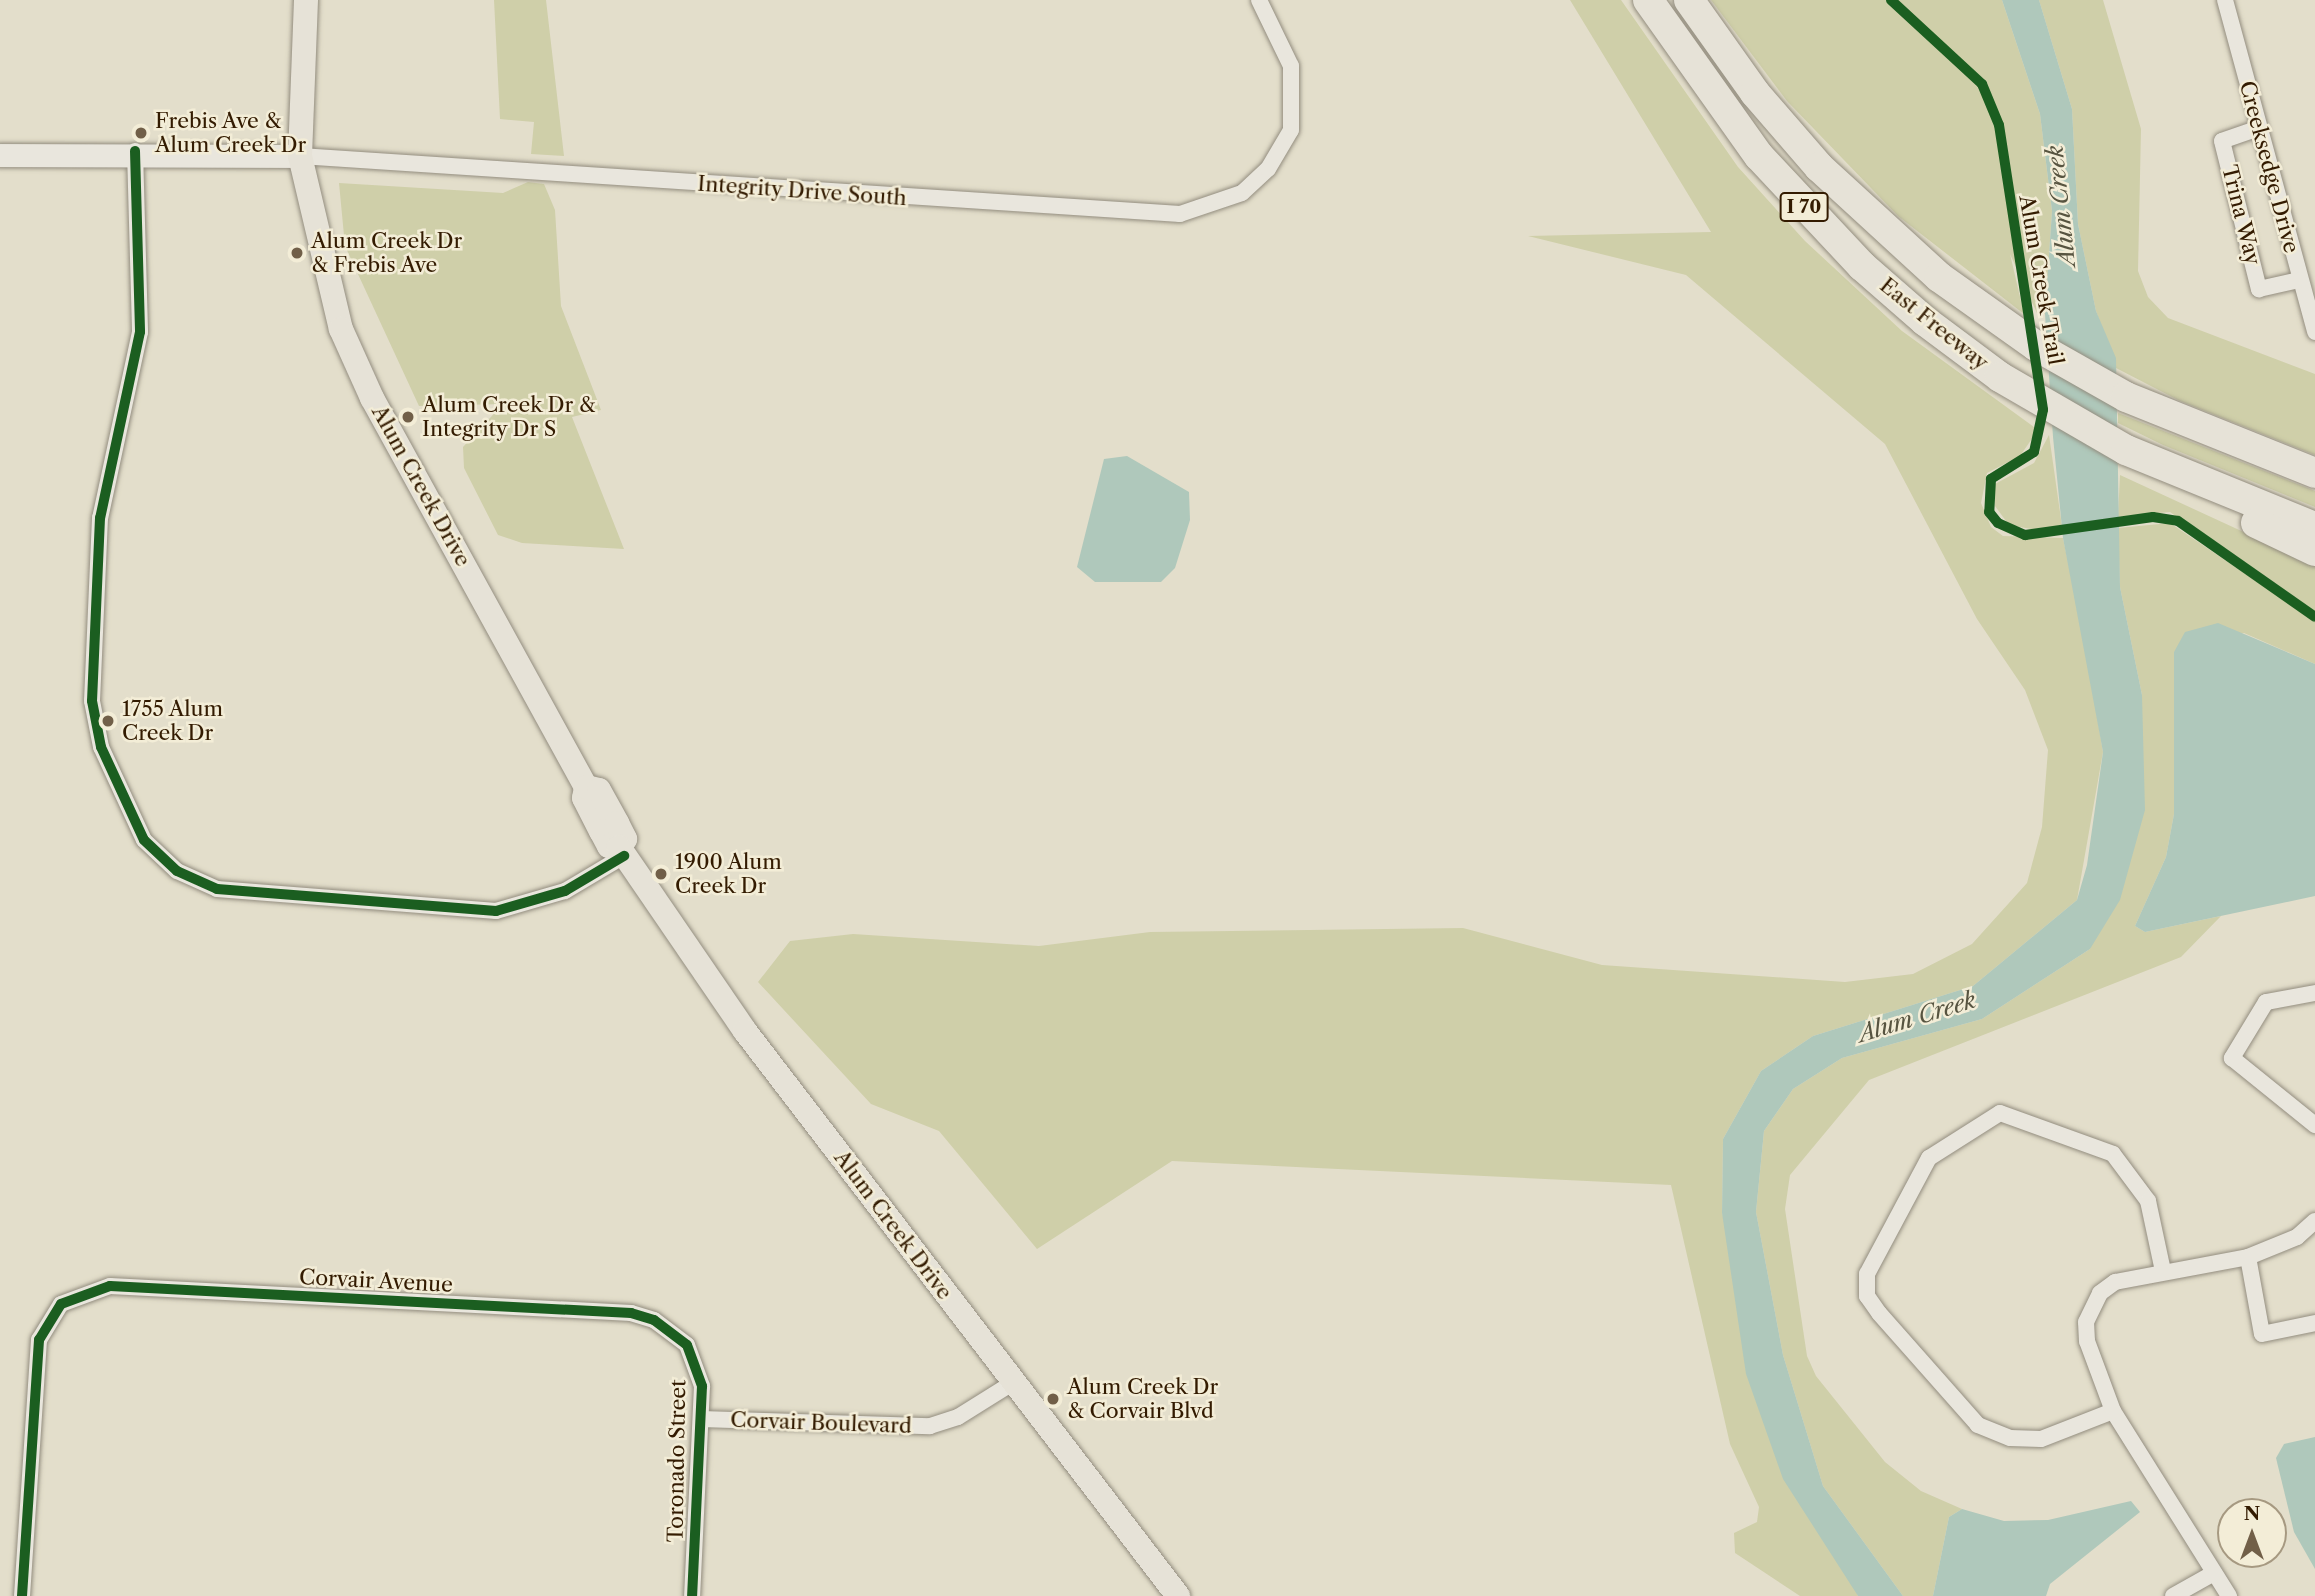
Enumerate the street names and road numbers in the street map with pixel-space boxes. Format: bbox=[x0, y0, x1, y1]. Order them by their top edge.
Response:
street label: Creeksedge Drive bbox=[2234, 78, 2304, 256]
street label: Trina Way bbox=[2216, 162, 2266, 268]
street label: Integrity Drive South bbox=[696, 171, 908, 211]
road number: I 70 bbox=[1780, 192, 1828, 223]
street label: Alum Creek Trail bbox=[2014, 193, 2068, 367]
street label: East Freeway bbox=[1875, 273, 1993, 375]
street label: Alum Creek Drive bbox=[366, 401, 476, 571]
street label: Alum Creek Drive bbox=[829, 1145, 957, 1305]
street label: Corvair Avenue bbox=[298, 1264, 454, 1298]
street label: Toronado Street bbox=[663, 1379, 691, 1543]
street label: Corvair Boulevard bbox=[730, 1407, 912, 1439]

